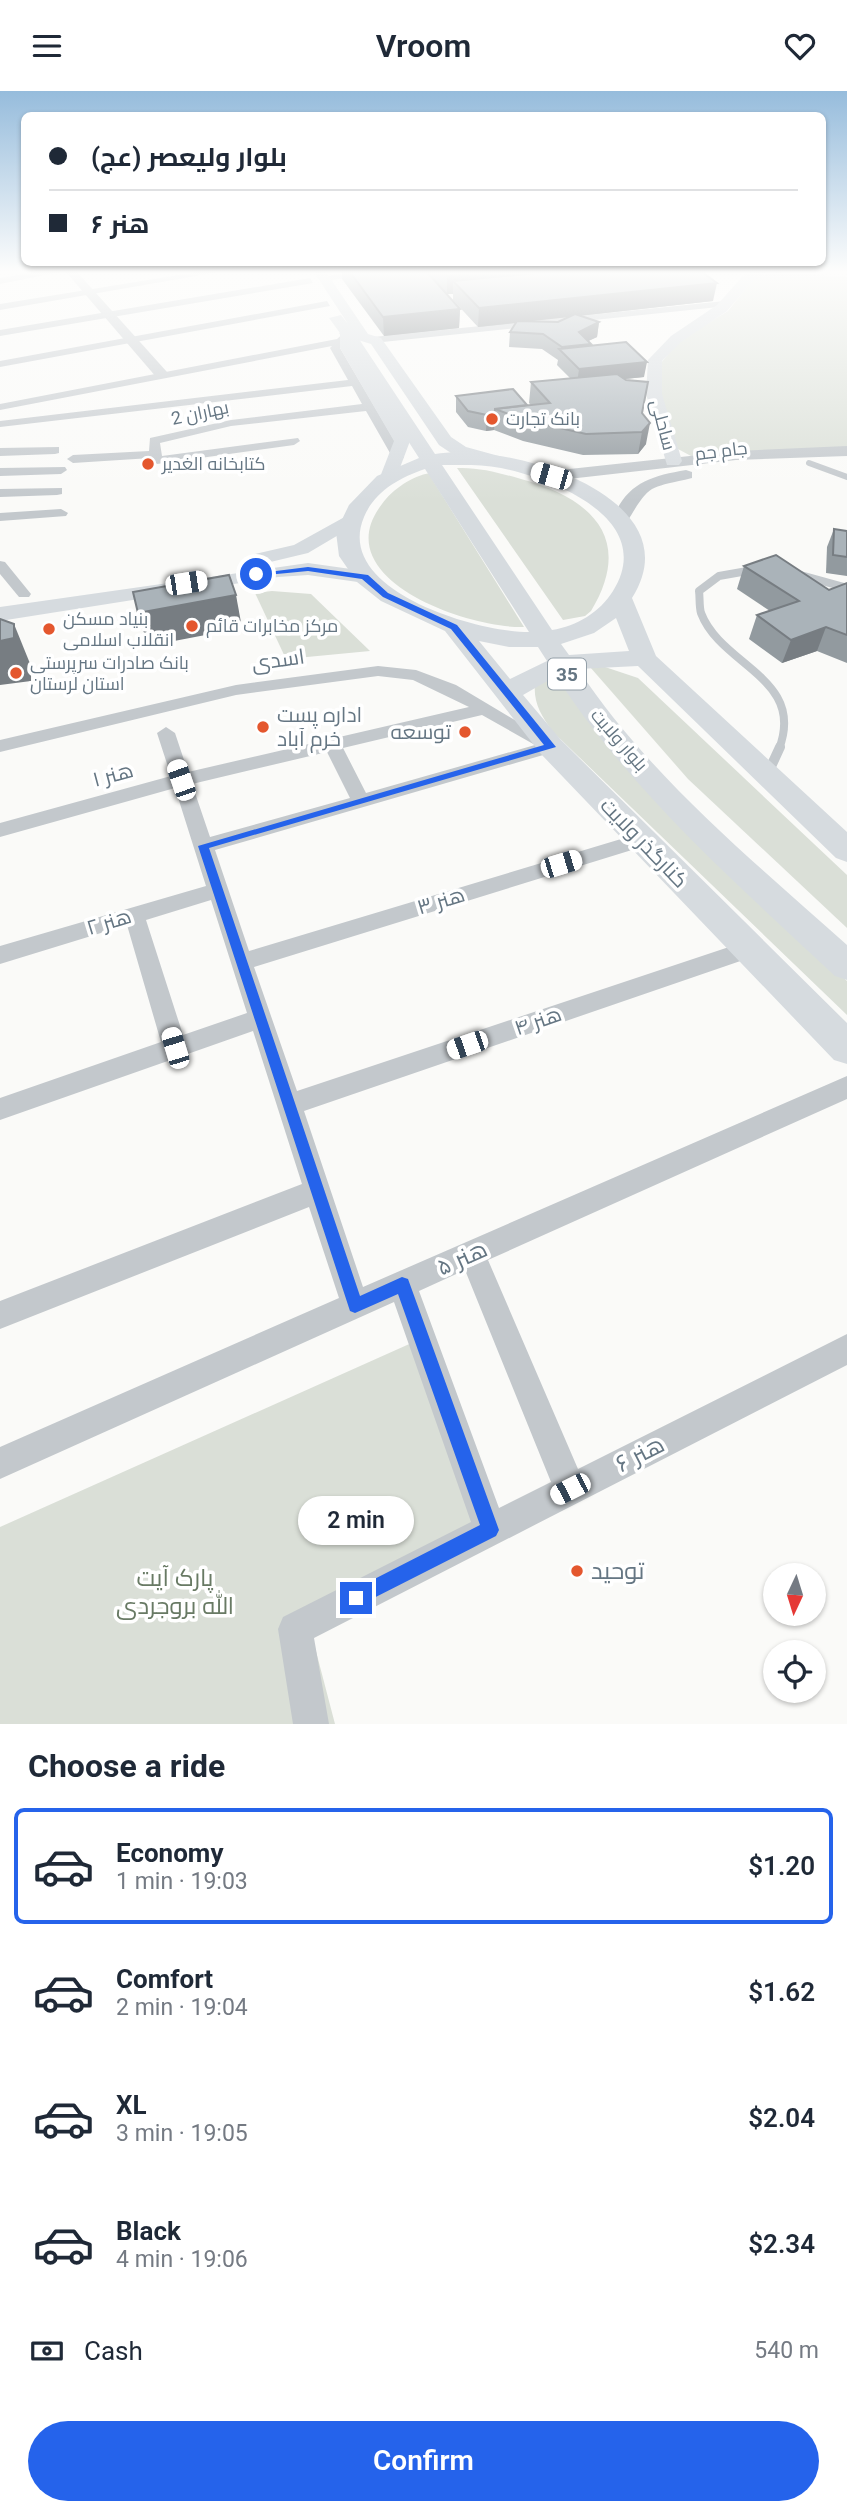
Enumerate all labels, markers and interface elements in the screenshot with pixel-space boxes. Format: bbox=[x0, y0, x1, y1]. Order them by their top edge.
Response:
icon: menu bbox=[28, 27, 66, 65]
text: Vroom bbox=[376, 27, 471, 65]
icon: heart bbox=[781, 27, 819, 65]
text: بلوار ولیعصر (عج) bbox=[91, 142, 287, 172]
text: هنر ۶ bbox=[91, 209, 149, 239]
street label: بهاران 2 bbox=[169, 396, 231, 430]
street label: ساحلی bbox=[646, 397, 680, 453]
place label: بانک تجارت bbox=[506, 408, 580, 430]
marker: بانک تجارت bbox=[484, 411, 500, 427]
street label: جام جم bbox=[693, 437, 749, 466]
place label: کتابخانه الغدیر bbox=[161, 453, 266, 475]
marker: کتابخانه الغدیر bbox=[140, 456, 156, 472]
car bbox=[528, 460, 575, 492]
route start bbox=[240, 558, 272, 590]
car bbox=[164, 569, 209, 597]
place label: بنیاد مسکن انقلاب اسلامی bbox=[63, 608, 174, 651]
place label: مرکز مخابرات قائم bbox=[206, 615, 338, 638]
marker: مرکز مخابرات قائم bbox=[184, 618, 200, 634]
marker: بنیاد مسکن انقلاب اسلامی bbox=[41, 621, 57, 637]
street label: اسدی bbox=[250, 644, 306, 677]
place label: بانک صادرات سرپرستی استان لرستان bbox=[30, 652, 189, 695]
road number: 35 bbox=[548, 659, 586, 689]
marker: بانک صادرات سرپرستی استان لرستان bbox=[8, 665, 24, 681]
place label: اداره پست خرم آباد bbox=[277, 703, 362, 753]
street label: بلوار ولایت bbox=[586, 704, 652, 776]
marker: اداره پست خرم آباد bbox=[255, 719, 271, 735]
place label: توسعه bbox=[390, 720, 451, 744]
marker: توسعه bbox=[457, 724, 473, 740]
car bbox=[165, 757, 198, 803]
street label: هنر ۱ bbox=[90, 758, 136, 792]
street label: کنارگذر ولایت bbox=[595, 793, 693, 893]
car bbox=[538, 848, 585, 880]
street label: هنر ۳ bbox=[414, 882, 468, 920]
street label: هنر ۲ bbox=[84, 904, 134, 940]
street label: هنر ۴ bbox=[511, 1002, 565, 1040]
car bbox=[159, 1025, 192, 1071]
car bbox=[444, 1028, 491, 1062]
street label: هنر ۵ bbox=[432, 1235, 492, 1281]
street label: هنر ۶ bbox=[611, 1430, 669, 1478]
car bbox=[547, 1470, 594, 1508]
callout: 2 min bbox=[298, 1497, 414, 1545]
text: 2 min bbox=[327, 1507, 385, 1534]
place label: توحید bbox=[591, 1557, 645, 1585]
marker: توحید bbox=[569, 1563, 585, 1579]
north arrow bbox=[763, 1563, 826, 1626]
map controls bbox=[763, 1563, 826, 1703]
park label: پارک آیت الله بروجردی bbox=[116, 1564, 234, 1620]
route end bbox=[340, 1582, 372, 1614]
button: locate bbox=[763, 1640, 826, 1703]
text: Choose a ride bbox=[28, 1747, 225, 1785]
icon: car bbox=[32, 1835, 95, 1898]
text: Economy bbox=[116, 1838, 223, 1868]
text: $1.20 bbox=[748, 1851, 815, 1881]
text: 1 min · 19:03 bbox=[116, 1868, 248, 1895]
icon: car bbox=[32, 1961, 95, 2024]
text: Comfort bbox=[116, 1964, 213, 1994]
text: $1.62 bbox=[748, 1977, 815, 2007]
text: 2 min · 19:04 bbox=[116, 1994, 248, 2021]
icon: car bbox=[32, 2087, 95, 2150]
text: XL bbox=[116, 2090, 147, 2120]
text: $2.04 bbox=[748, 2103, 815, 2133]
text: 3 min · 19:05 bbox=[116, 2120, 248, 2147]
icon: car bbox=[32, 2213, 95, 2276]
text: Black bbox=[116, 2216, 181, 2246]
text: $2.34 bbox=[748, 2229, 815, 2259]
text: 4 min · 19:06 bbox=[116, 2246, 248, 2273]
icon: cash bbox=[28, 2332, 66, 2370]
text: Cash bbox=[84, 2336, 143, 2366]
text: 540 m bbox=[754, 2337, 819, 2364]
button: Confirm bbox=[28, 2421, 819, 2501]

